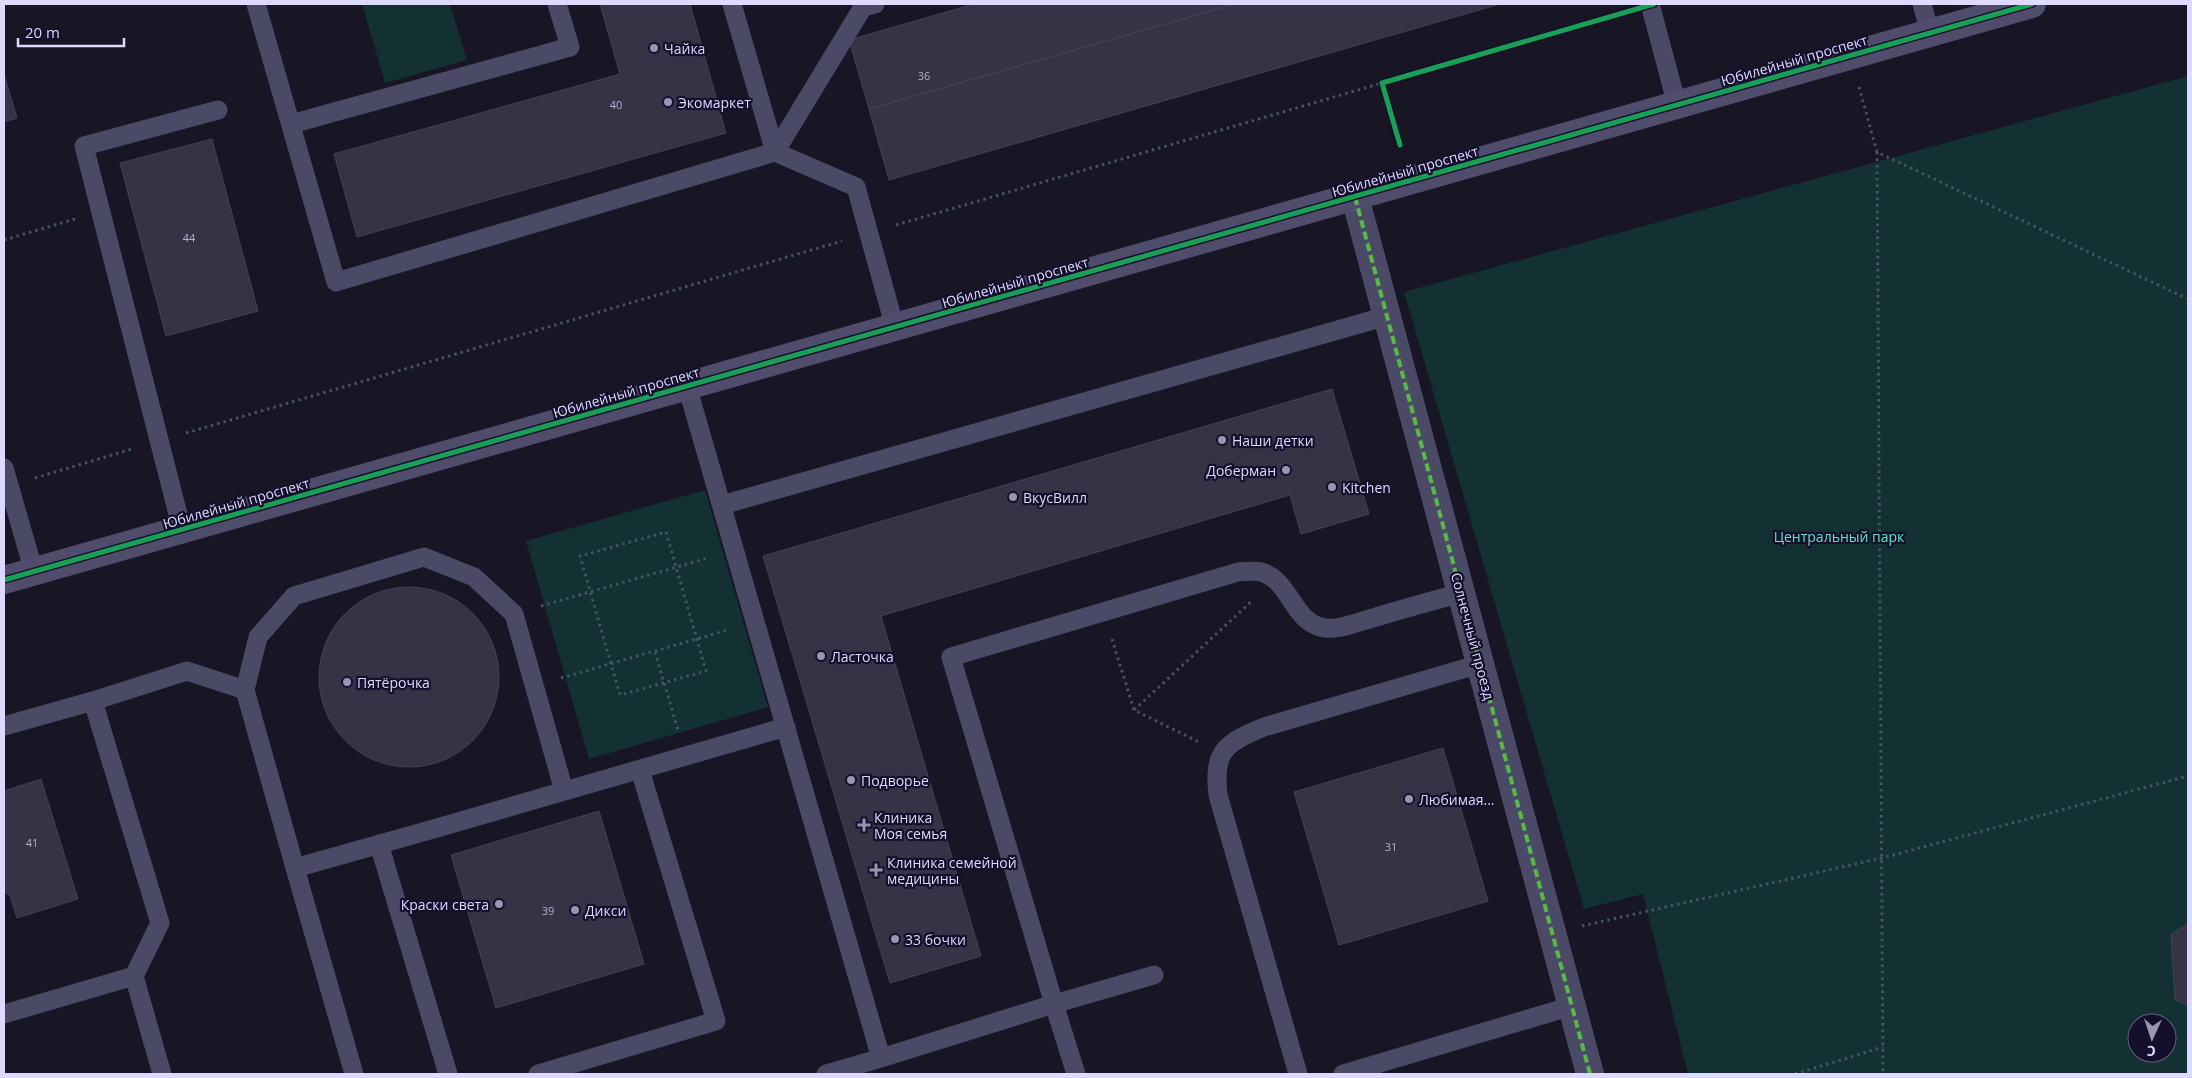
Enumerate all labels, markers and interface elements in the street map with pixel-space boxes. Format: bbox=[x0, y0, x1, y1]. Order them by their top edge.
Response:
scale bar bbox=[18, 15, 124, 47]
text: 20 m bbox=[25, 22, 60, 42]
street label: Юбилейный проспект bbox=[1719, 30, 1870, 90]
place label: Чайка bbox=[664, 39, 705, 58]
marker: Чайка bbox=[648, 42, 660, 54]
house number: 36 bbox=[918, 68, 930, 83]
place label: Экомаркет bbox=[678, 93, 751, 112]
marker: Экомаркет bbox=[662, 96, 674, 108]
house number: 40 bbox=[610, 97, 622, 112]
street label: Юбилейный проспект bbox=[1330, 141, 1481, 201]
house number: 44 bbox=[183, 230, 196, 245]
street label: Юбилейный проспект bbox=[940, 252, 1091, 312]
street label: Юбилейный проспект bbox=[551, 362, 702, 422]
place label: Наши детки bbox=[1232, 431, 1314, 450]
marker: Наши детки bbox=[1216, 434, 1228, 446]
place label: Доберман bbox=[1206, 461, 1276, 480]
marker: Доберман bbox=[1280, 464, 1292, 476]
street label: Юбилейный проспект bbox=[161, 473, 312, 533]
place label: Kitchen bbox=[1342, 478, 1391, 497]
marker: Kitchen bbox=[1326, 481, 1338, 493]
place label: ВкусВилл bbox=[1023, 488, 1087, 507]
marker: ВкусВилл bbox=[1007, 491, 1019, 503]
park label: Центральный парк bbox=[1774, 527, 1905, 546]
street label: Солнечный проезд bbox=[1447, 570, 1499, 702]
place label: Ласточка bbox=[831, 647, 894, 666]
marker: Ласточка bbox=[815, 650, 827, 662]
place label: Пятёрочка bbox=[357, 673, 430, 692]
marker: Пятёрочка bbox=[341, 676, 353, 688]
place label: Подворье bbox=[861, 771, 929, 790]
marker: Подворье bbox=[845, 774, 857, 786]
place label: Любимая... bbox=[1419, 790, 1495, 809]
marker: Любимая... bbox=[1403, 793, 1415, 805]
place label: Клиника Моя семья bbox=[874, 808, 947, 843]
marker: Клиника Моя семья bbox=[858, 819, 870, 831]
house number: 41 bbox=[26, 835, 38, 850]
house number: 31 bbox=[1385, 839, 1397, 854]
place label: Клиника семейной медицины bbox=[887, 853, 1017, 888]
marker: Клиника семейной медицины bbox=[869, 863, 883, 877]
place label: Краски света bbox=[401, 895, 489, 914]
marker: Краски света bbox=[493, 898, 505, 910]
place label: Дикси bbox=[585, 901, 626, 920]
house number: 39 bbox=[542, 903, 554, 918]
marker: Дикси bbox=[569, 904, 581, 916]
place label: 33 бочки bbox=[905, 930, 966, 949]
marker: 33 бочки bbox=[889, 933, 901, 945]
north arrow bbox=[2127, 1013, 2177, 1063]
text: С bbox=[2146, 1042, 2156, 1061]

